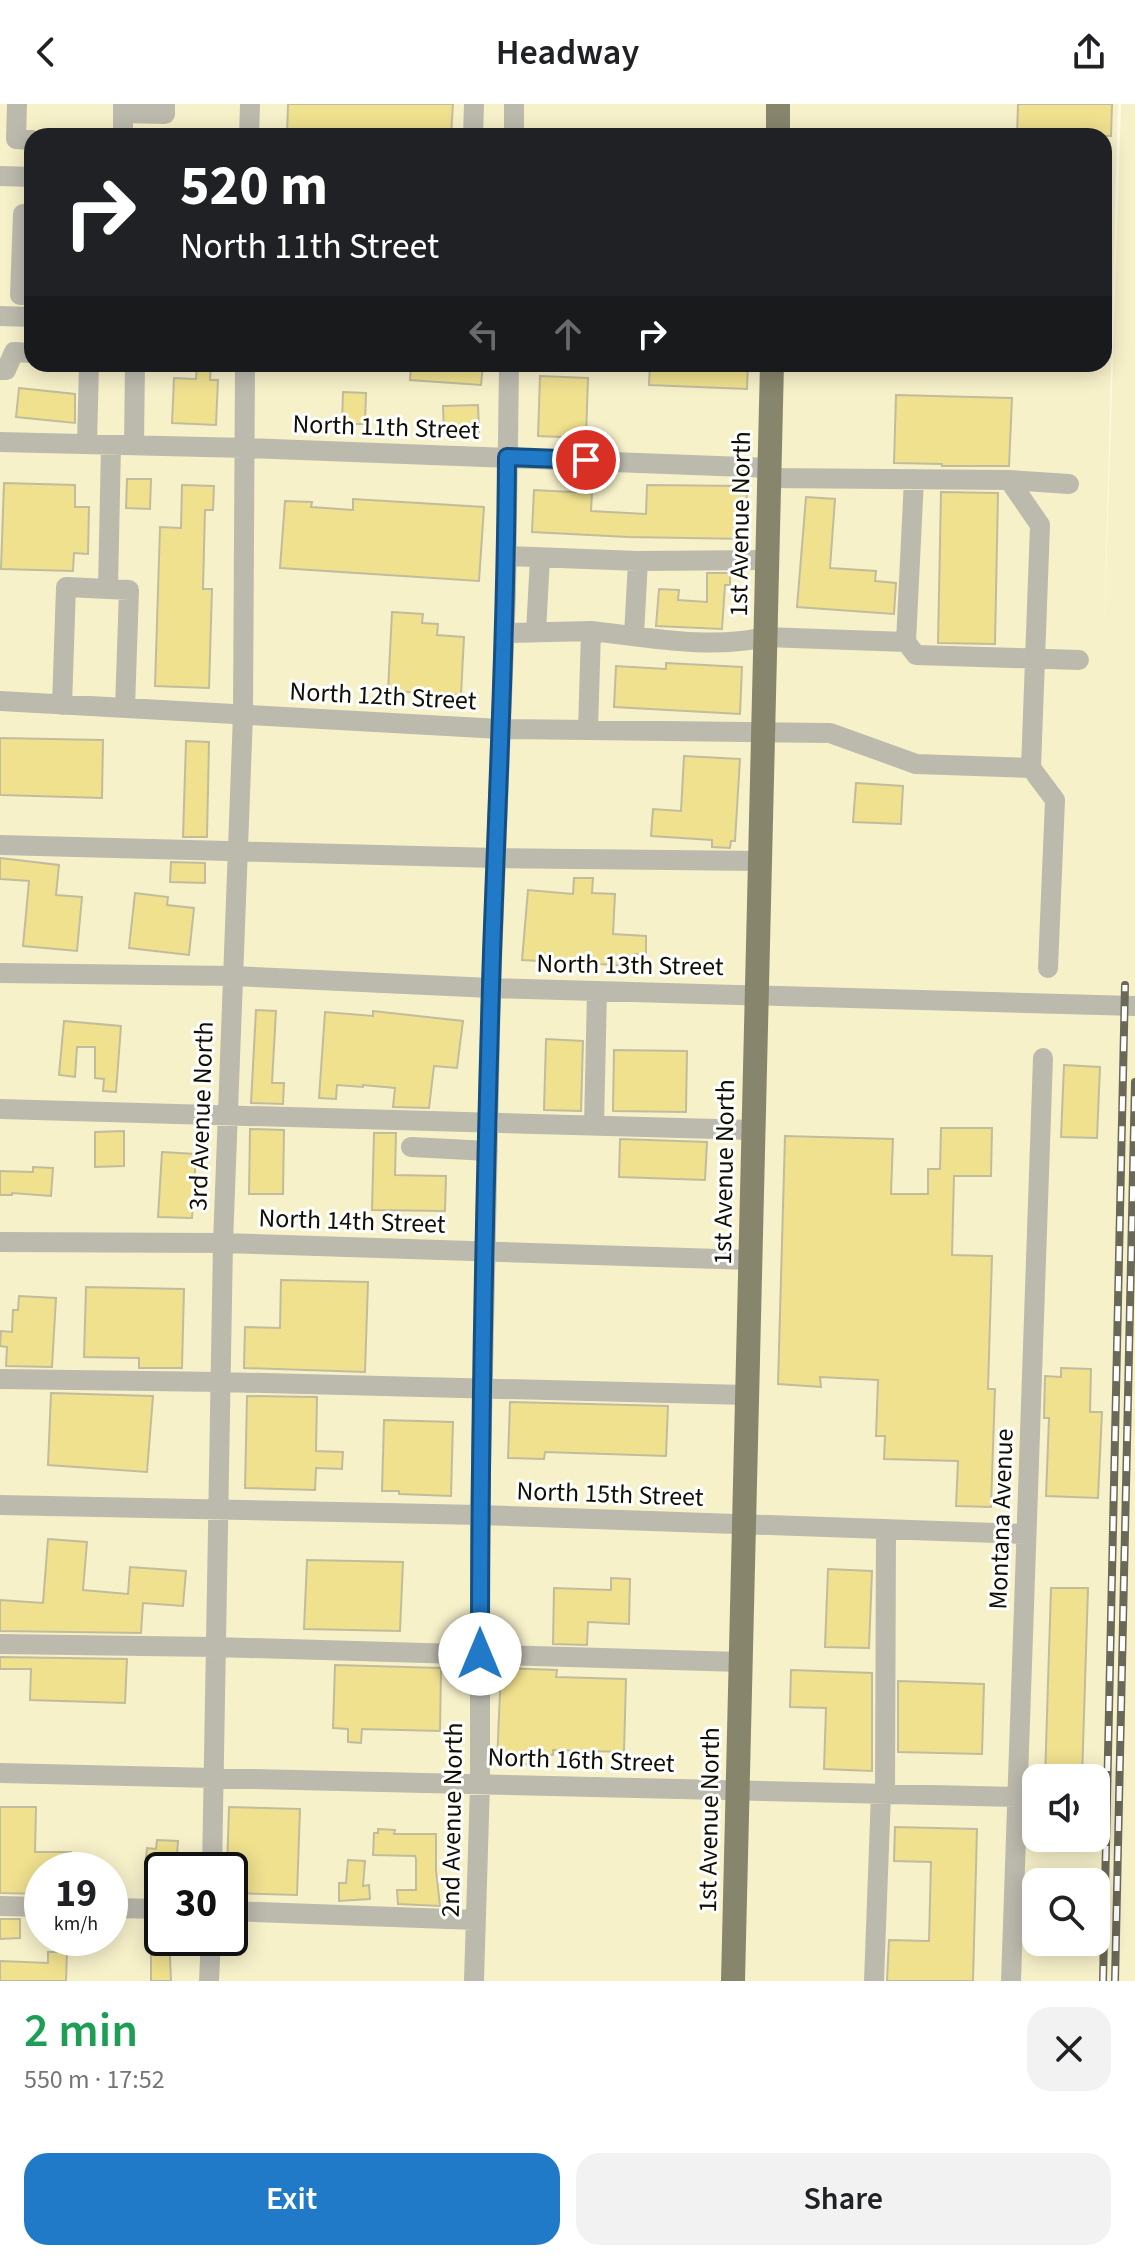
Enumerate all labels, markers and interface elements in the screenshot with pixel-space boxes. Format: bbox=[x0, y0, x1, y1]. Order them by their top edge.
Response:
text: Headway bbox=[496, 27, 639, 78]
icon: back bbox=[24, 30, 68, 74]
icon: share bbox=[1067, 30, 1111, 74]
text: 520 m bbox=[180, 147, 328, 226]
icon: right bbox=[48, 160, 152, 264]
text: North 11th Street bbox=[180, 221, 439, 272]
icon: left bbox=[462, 312, 506, 356]
icon: ahead bbox=[546, 312, 590, 356]
icon: right bbox=[630, 312, 674, 356]
street label: North 11th Street bbox=[292, 405, 480, 449]
pin bbox=[552, 426, 620, 494]
street label: 1st Avenue North bbox=[720, 431, 760, 617]
icon: arrive bbox=[564, 438, 608, 482]
street label: North 12th Street bbox=[289, 673, 478, 719]
street label: North 13th Street bbox=[536, 945, 724, 985]
street label: 3rd Avenue North bbox=[179, 1021, 223, 1211]
street label: 1st Avenue North bbox=[704, 1079, 744, 1265]
street label: North 14th Street bbox=[258, 1199, 446, 1243]
street label: Montana Avenue bbox=[979, 1428, 1023, 1610]
street label: North 15th Street bbox=[516, 1472, 704, 1516]
position arrow bbox=[438, 1612, 522, 1696]
street label: 2nd Avenue North bbox=[432, 1722, 472, 1918]
street label: 1st Avenue North bbox=[689, 1727, 729, 1913]
street label: North 16th Street bbox=[487, 1738, 675, 1782]
map controls bbox=[1022, 1764, 1110, 1956]
button: sound bbox=[1022, 1764, 1110, 1852]
speed limit sign: 30 bbox=[144, 1852, 248, 1956]
text: 19 bbox=[55, 1865, 97, 1922]
button: search bbox=[1022, 1868, 1110, 1956]
text: km/h bbox=[54, 1910, 98, 1938]
text: 2 min bbox=[24, 1997, 138, 2065]
button: close bbox=[1027, 2007, 1111, 2091]
text: 550 m · 17:52 bbox=[24, 2061, 165, 2098]
button: Exit bbox=[24, 2153, 560, 2245]
button: Share bbox=[576, 2153, 1111, 2245]

